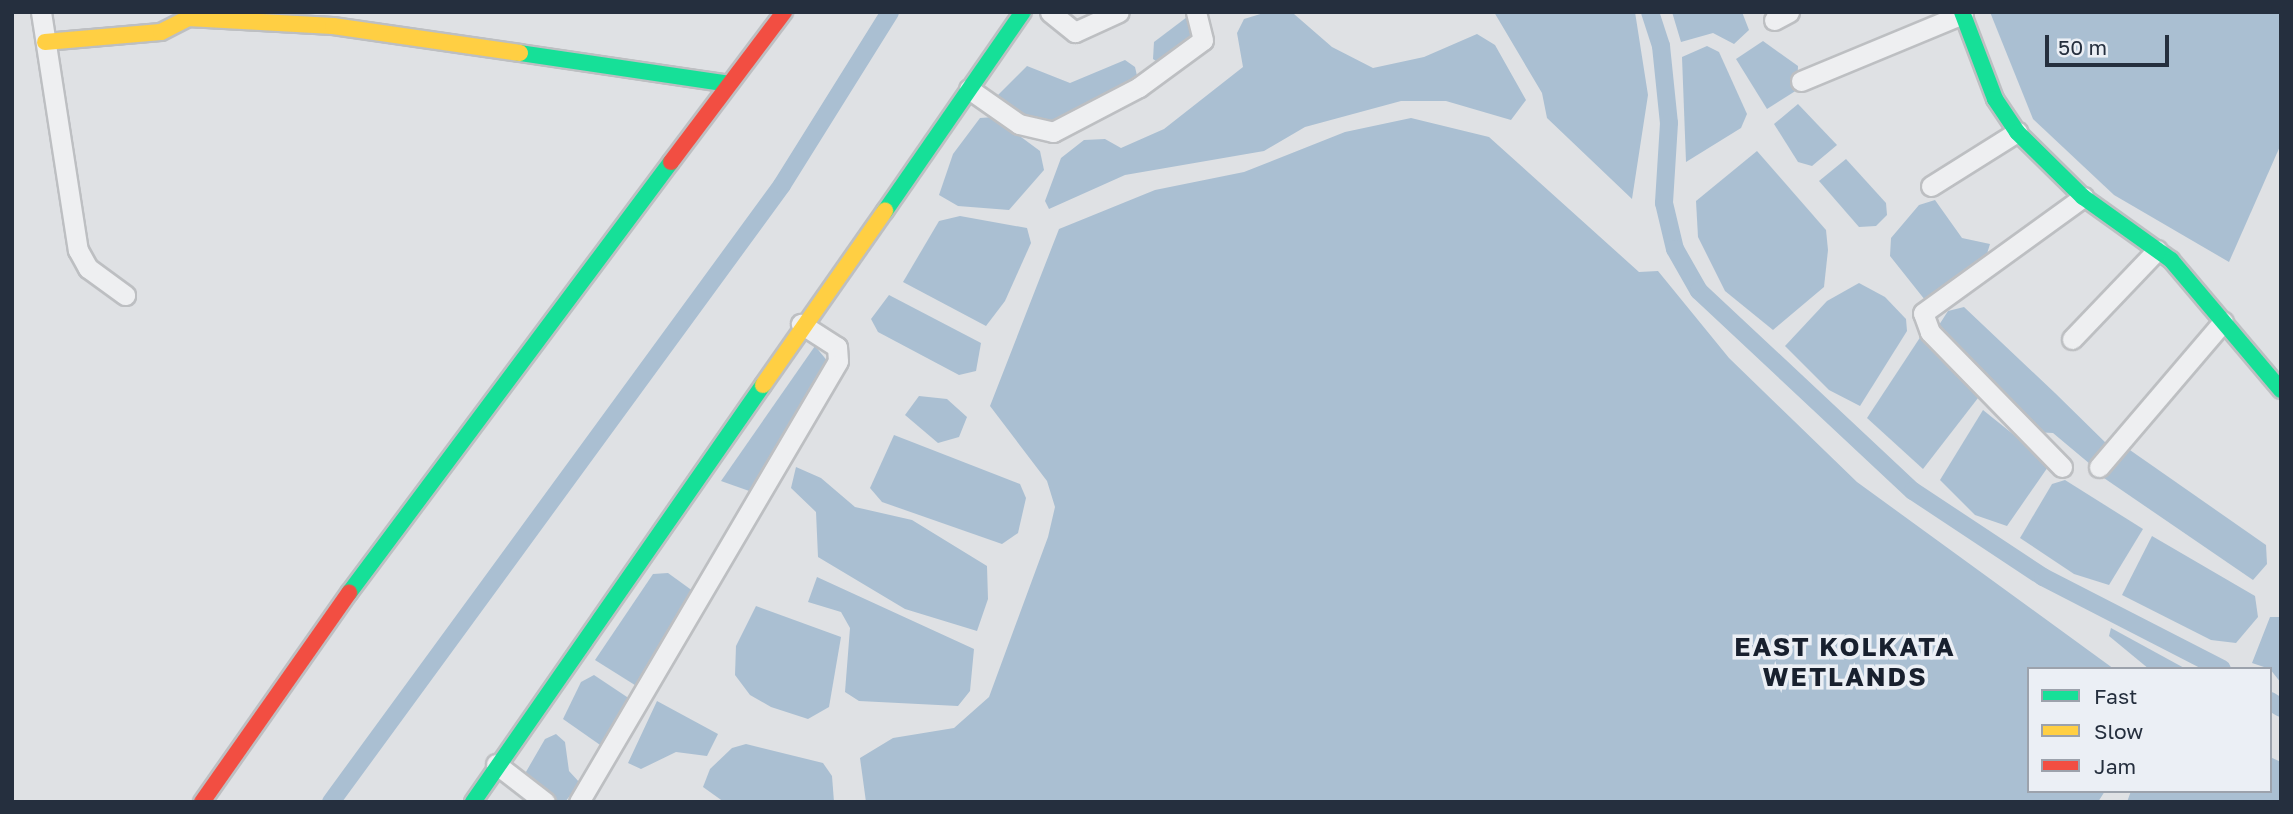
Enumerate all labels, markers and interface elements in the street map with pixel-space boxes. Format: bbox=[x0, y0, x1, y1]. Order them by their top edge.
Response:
scale bar bbox=[2048, 21, 2172, 65]
text: 50 m bbox=[2058, 34, 2107, 60]
district label: EAST KOLKATA WETLANDS bbox=[1736, 631, 1954, 692]
legend bbox=[2027, 667, 2272, 793]
text: Fast bbox=[2094, 683, 2137, 709]
text: Slow bbox=[2094, 718, 2143, 744]
text: Jam bbox=[2094, 753, 2136, 779]

